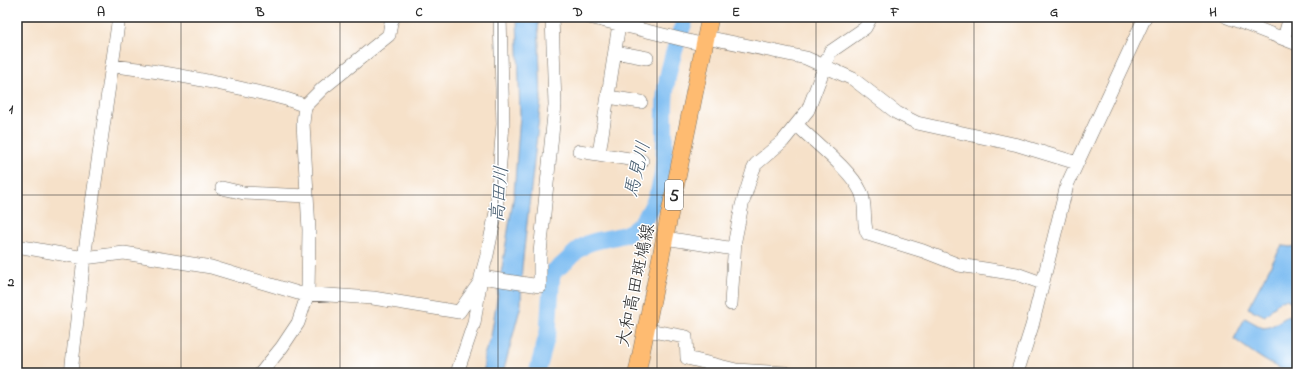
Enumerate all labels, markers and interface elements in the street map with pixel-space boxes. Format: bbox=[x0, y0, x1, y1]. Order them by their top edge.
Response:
text: A bbox=[97, 3, 105, 22]
text: B bbox=[255, 3, 265, 22]
text: C bbox=[415, 3, 423, 22]
text: D bbox=[572, 3, 583, 22]
text: E bbox=[732, 3, 740, 22]
text: F bbox=[890, 3, 900, 22]
text: G bbox=[1050, 3, 1058, 22]
text: H bbox=[1209, 3, 1217, 22]
text: 1 bbox=[9, 100, 14, 119]
water label: 馬見川 bbox=[618, 139, 658, 201]
water label: 高田川 bbox=[485, 165, 516, 224]
road number: 5 bbox=[665, 180, 683, 210]
street label: 大和高田斑鳩線 bbox=[611, 221, 663, 350]
text: 2 bbox=[7, 273, 15, 292]

